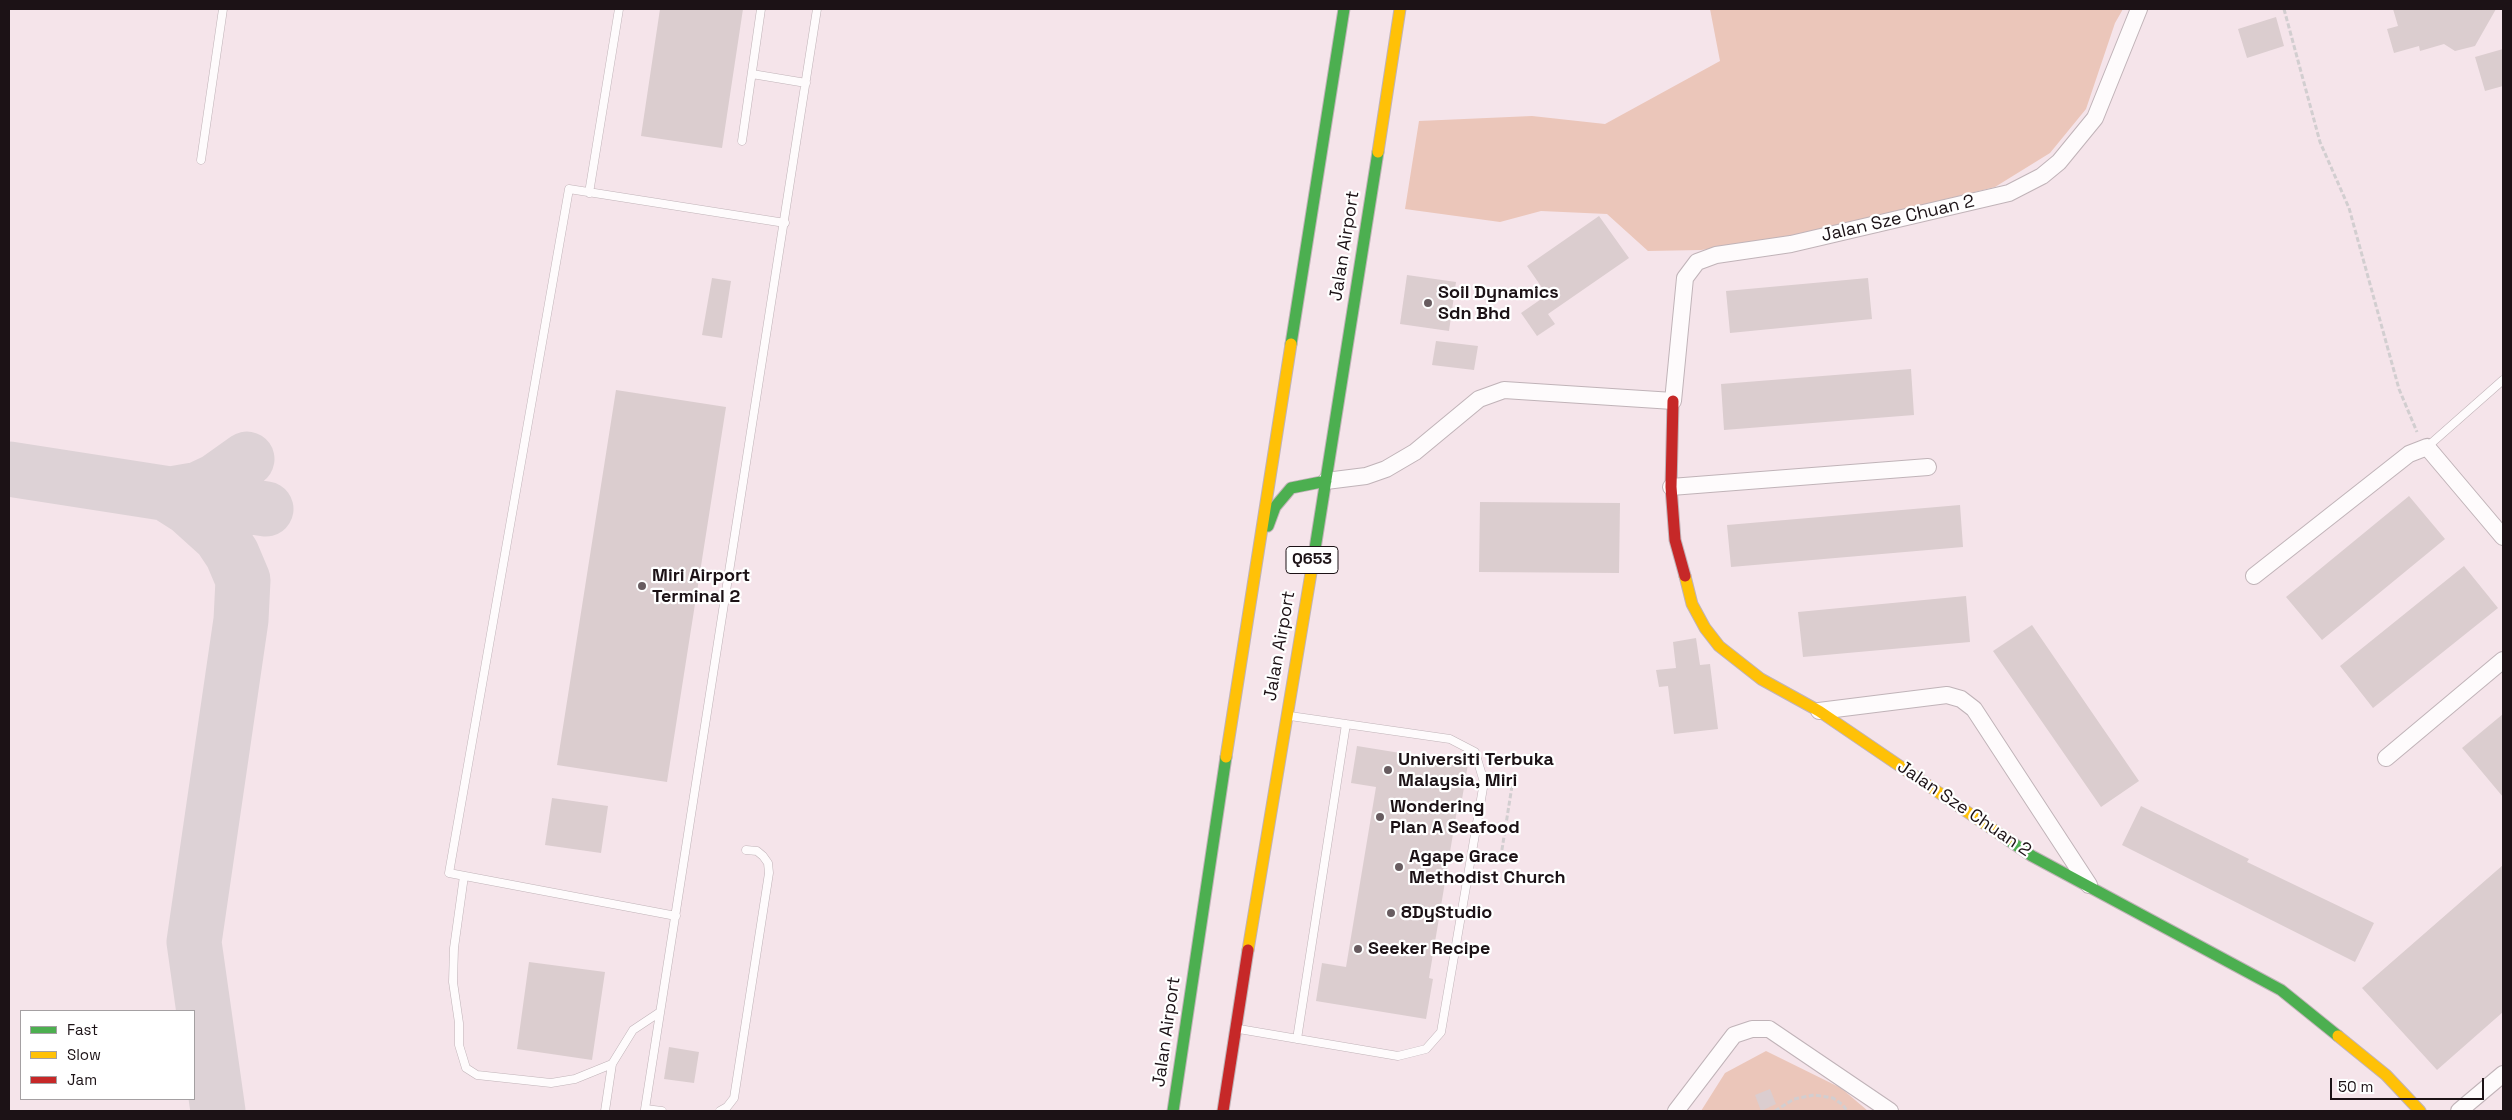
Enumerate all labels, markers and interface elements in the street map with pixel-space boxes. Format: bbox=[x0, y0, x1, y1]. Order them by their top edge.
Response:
street label: Jalan Airport bbox=[1326, 189, 1364, 303]
street label: Jalan Sze Chuan 2 bbox=[1819, 191, 1977, 247]
place label: Soil Dynamics Sdn Bhd bbox=[1438, 282, 1559, 324]
marker: Soil Dynamics Sdn Bhd bbox=[1422, 297, 1434, 309]
road number: Q653 bbox=[1286, 546, 1338, 574]
place label: Miri Airport Terminal 2 bbox=[652, 565, 750, 608]
marker: Miri Airport Terminal 2 bbox=[636, 580, 648, 592]
street label: Jalan Airport bbox=[1260, 589, 1300, 703]
place label: Universiti Terbuka Malaysia, Miri bbox=[1398, 749, 1554, 792]
street label: Jalan Sze Chuan 2 bbox=[1893, 756, 2035, 862]
marker: Universiti Terbuka Malaysia, Miri bbox=[1382, 764, 1394, 776]
place label: Wondering Plan A Seafood bbox=[1390, 796, 1520, 839]
marker: Wondering Plan A Seafood bbox=[1374, 811, 1386, 823]
place label: Agape Grace Methodist Church bbox=[1409, 846, 1566, 889]
marker: Agape Grace Methodist Church bbox=[1393, 861, 1405, 873]
place label: 8DyStudio bbox=[1401, 902, 1492, 924]
marker: 8DyStudio bbox=[1385, 907, 1397, 919]
place label: Seeker Recipe bbox=[1368, 938, 1490, 960]
marker: Seeker Recipe bbox=[1352, 943, 1364, 955]
street label: Jalan Airport bbox=[1149, 975, 1185, 1089]
legend bbox=[20, 1010, 195, 1100]
text: Fast bbox=[67, 1020, 98, 1039]
text: Slow bbox=[67, 1045, 101, 1064]
scale bar bbox=[2332, 1068, 2486, 1100]
text: Jam bbox=[67, 1070, 97, 1089]
text: 50 m bbox=[2338, 1077, 2373, 1096]

